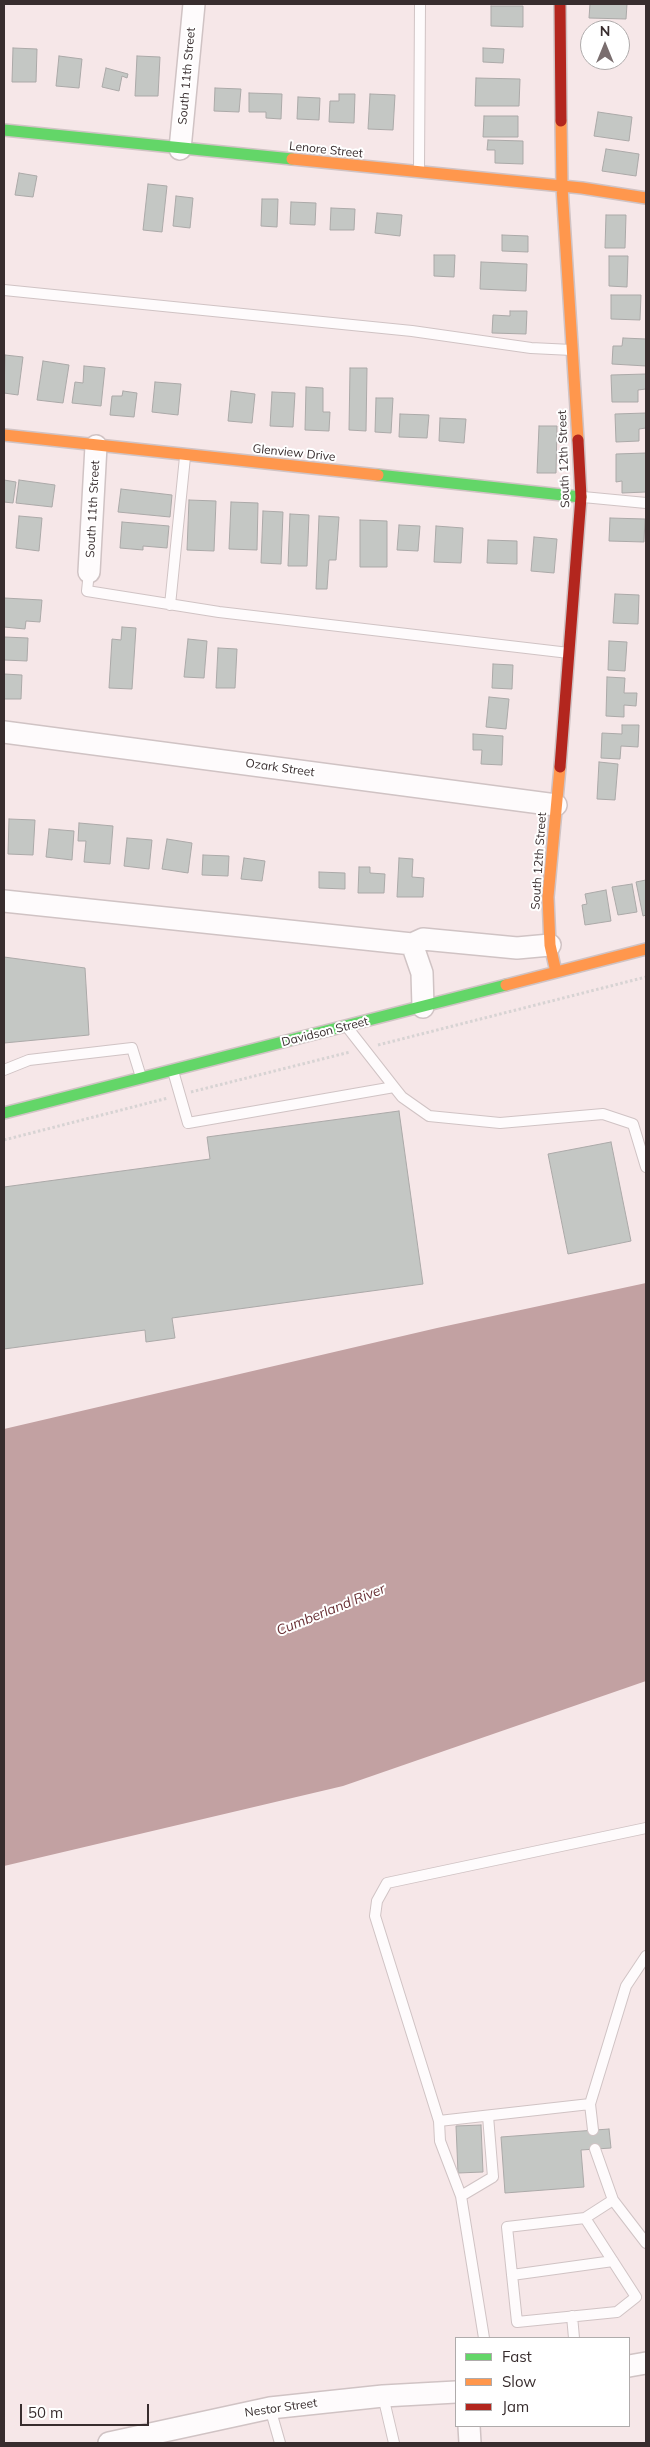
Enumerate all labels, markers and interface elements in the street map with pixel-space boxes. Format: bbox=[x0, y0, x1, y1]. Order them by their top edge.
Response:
north arrow bbox=[580, 20, 630, 70]
text: N bbox=[600, 22, 610, 40]
street label: South 11th Street bbox=[176, 27, 198, 125]
street label: Lenore Street bbox=[288, 139, 364, 161]
street label: South 12th Street bbox=[555, 410, 573, 508]
street label: Glenview Drive bbox=[252, 441, 336, 465]
street label: South 11th Street bbox=[83, 460, 103, 558]
street label: Ozark Street bbox=[245, 756, 315, 780]
street label: South 12th Street bbox=[528, 812, 550, 910]
street label: Davidson Street bbox=[280, 1014, 370, 1050]
water label: Cumberland River bbox=[274, 1580, 388, 1640]
legend bbox=[455, 2337, 630, 2427]
text: Fast bbox=[502, 2347, 532, 2366]
text: Slow bbox=[502, 2372, 536, 2391]
scale bar bbox=[22, 2394, 151, 2426]
street label: Nestor Street bbox=[244, 2396, 318, 2420]
text: Jam bbox=[502, 2397, 529, 2416]
text: 50 m bbox=[28, 2403, 63, 2422]

